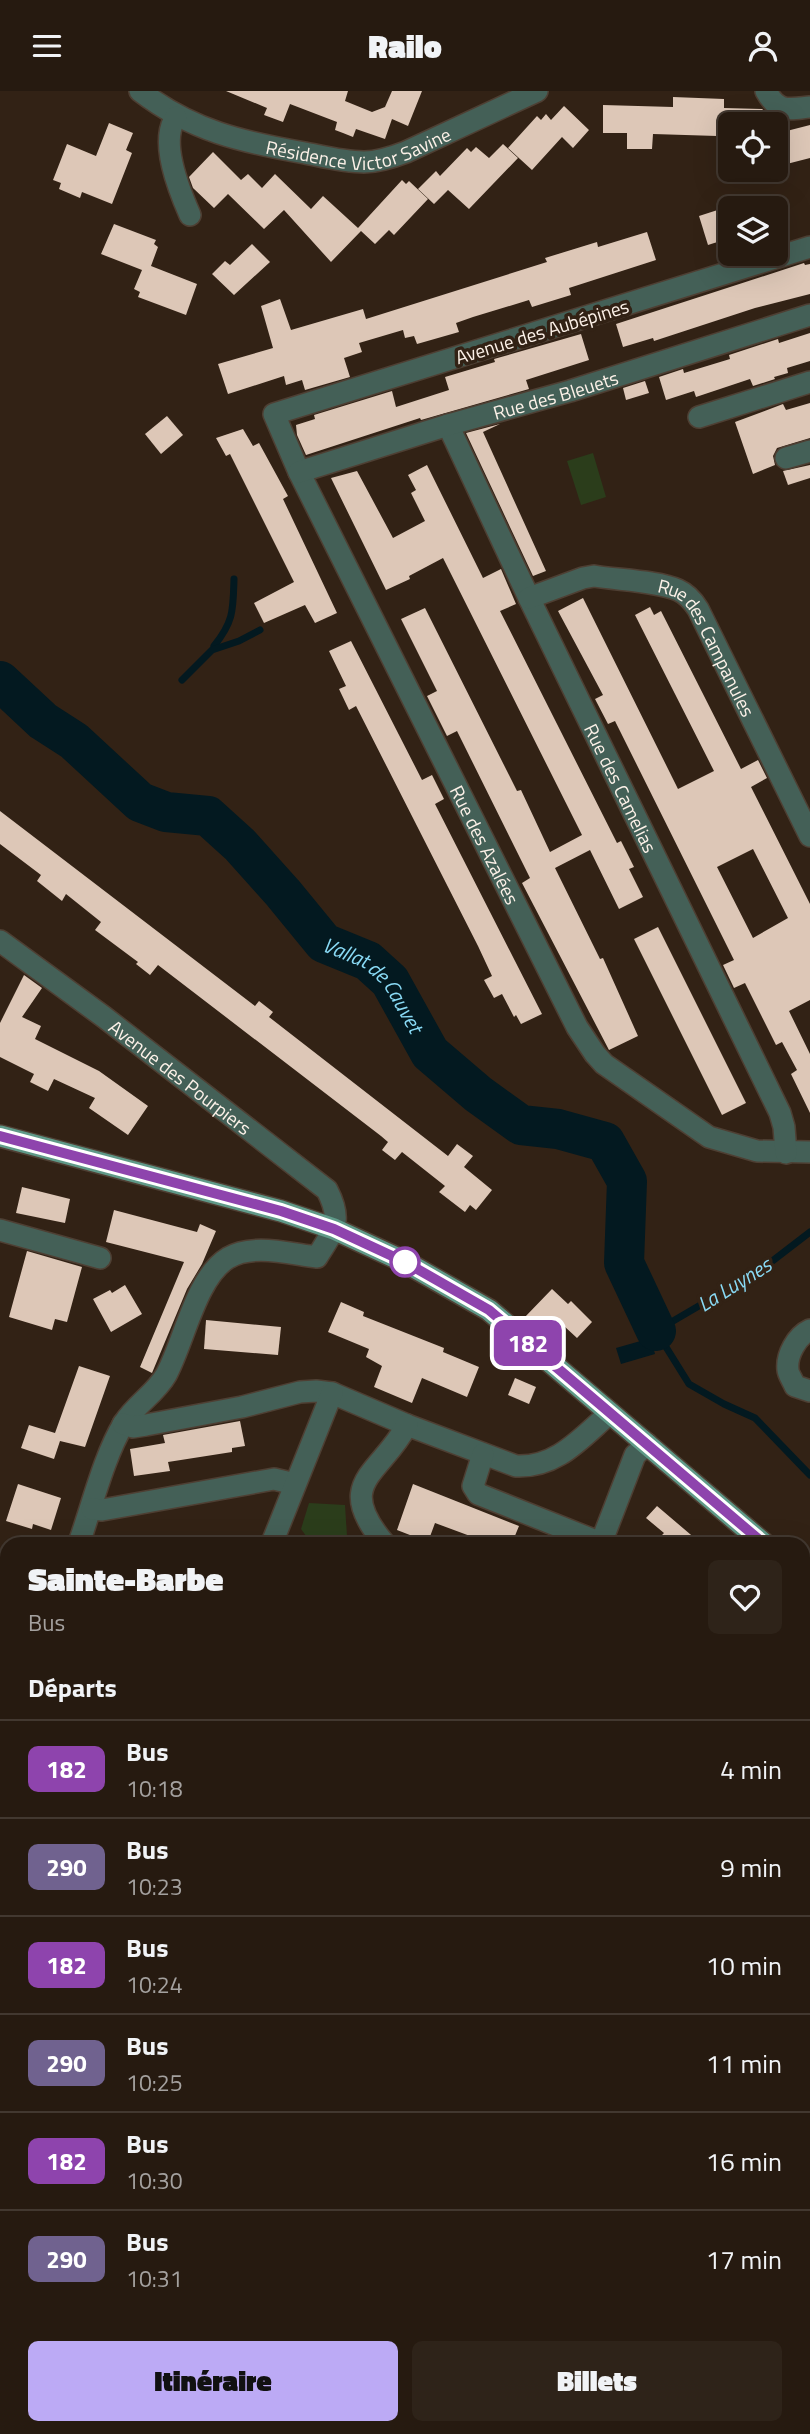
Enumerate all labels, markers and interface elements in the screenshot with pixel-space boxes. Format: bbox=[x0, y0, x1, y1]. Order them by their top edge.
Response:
text: Railo bbox=[368, 22, 442, 70]
icon: menu bbox=[28, 27, 66, 65]
icon: person bbox=[744, 27, 782, 65]
map controls bbox=[718, 112, 788, 266]
button: locate bbox=[718, 112, 788, 182]
street label: Résidence Victor Savine bbox=[263, 119, 455, 177]
button: layers bbox=[718, 196, 788, 266]
street label: Avenue des Aubépines bbox=[452, 291, 632, 371]
street label: Rue des Bleuets bbox=[490, 362, 622, 426]
street label: Rue des Campanules bbox=[655, 570, 763, 722]
street label: Rue des Camelias bbox=[578, 718, 665, 857]
street label: Rue des Azalées bbox=[443, 780, 528, 909]
water label: Vallat de Cauvet bbox=[318, 928, 433, 1041]
street label: Avenue des Pourpiers bbox=[103, 1012, 258, 1141]
unlabelled marker bbox=[390, 1247, 420, 1277]
water label: La Luynes bbox=[691, 1248, 779, 1319]
line badge: 182 bbox=[488, 1320, 568, 1366]
text: 182 bbox=[508, 1325, 548, 1361]
text: Sainte-Barbe bbox=[28, 1554, 224, 1604]
button: heart bbox=[708, 1560, 782, 1634]
text: Bus bbox=[28, 1605, 65, 1640]
text: Départs bbox=[28, 1668, 117, 1707]
text: Bus bbox=[126, 1732, 168, 1771]
text: 4 min bbox=[720, 1750, 782, 1789]
text: 182 bbox=[46, 1751, 87, 1787]
text: 10:18 bbox=[126, 1771, 183, 1806]
text: Bus bbox=[126, 1830, 168, 1869]
text: 9 min bbox=[720, 1848, 782, 1887]
text: 290 bbox=[46, 1849, 87, 1885]
text: 10:23 bbox=[126, 1869, 183, 1904]
text: Bus bbox=[126, 1928, 168, 1967]
text: 10 min bbox=[706, 1946, 782, 1985]
text: 182 bbox=[46, 1947, 87, 1983]
text: 10:24 bbox=[126, 1967, 183, 2002]
text: Bus bbox=[126, 2026, 168, 2065]
text: 11 min bbox=[706, 2044, 782, 2083]
text: 290 bbox=[46, 2045, 87, 2081]
text: 10:25 bbox=[126, 2065, 183, 2100]
text: Bus bbox=[126, 2124, 168, 2163]
text: 16 min bbox=[706, 2142, 782, 2181]
text: 182 bbox=[46, 2143, 87, 2179]
text: 10:30 bbox=[126, 2163, 183, 2198]
text: Bus bbox=[126, 2222, 168, 2261]
text: 17 min bbox=[706, 2240, 782, 2279]
text: 290 bbox=[46, 2241, 87, 2277]
text: 10:31 bbox=[126, 2261, 183, 2296]
button: Itinéraire bbox=[28, 2341, 398, 2421]
button: Billets bbox=[412, 2341, 782, 2421]

